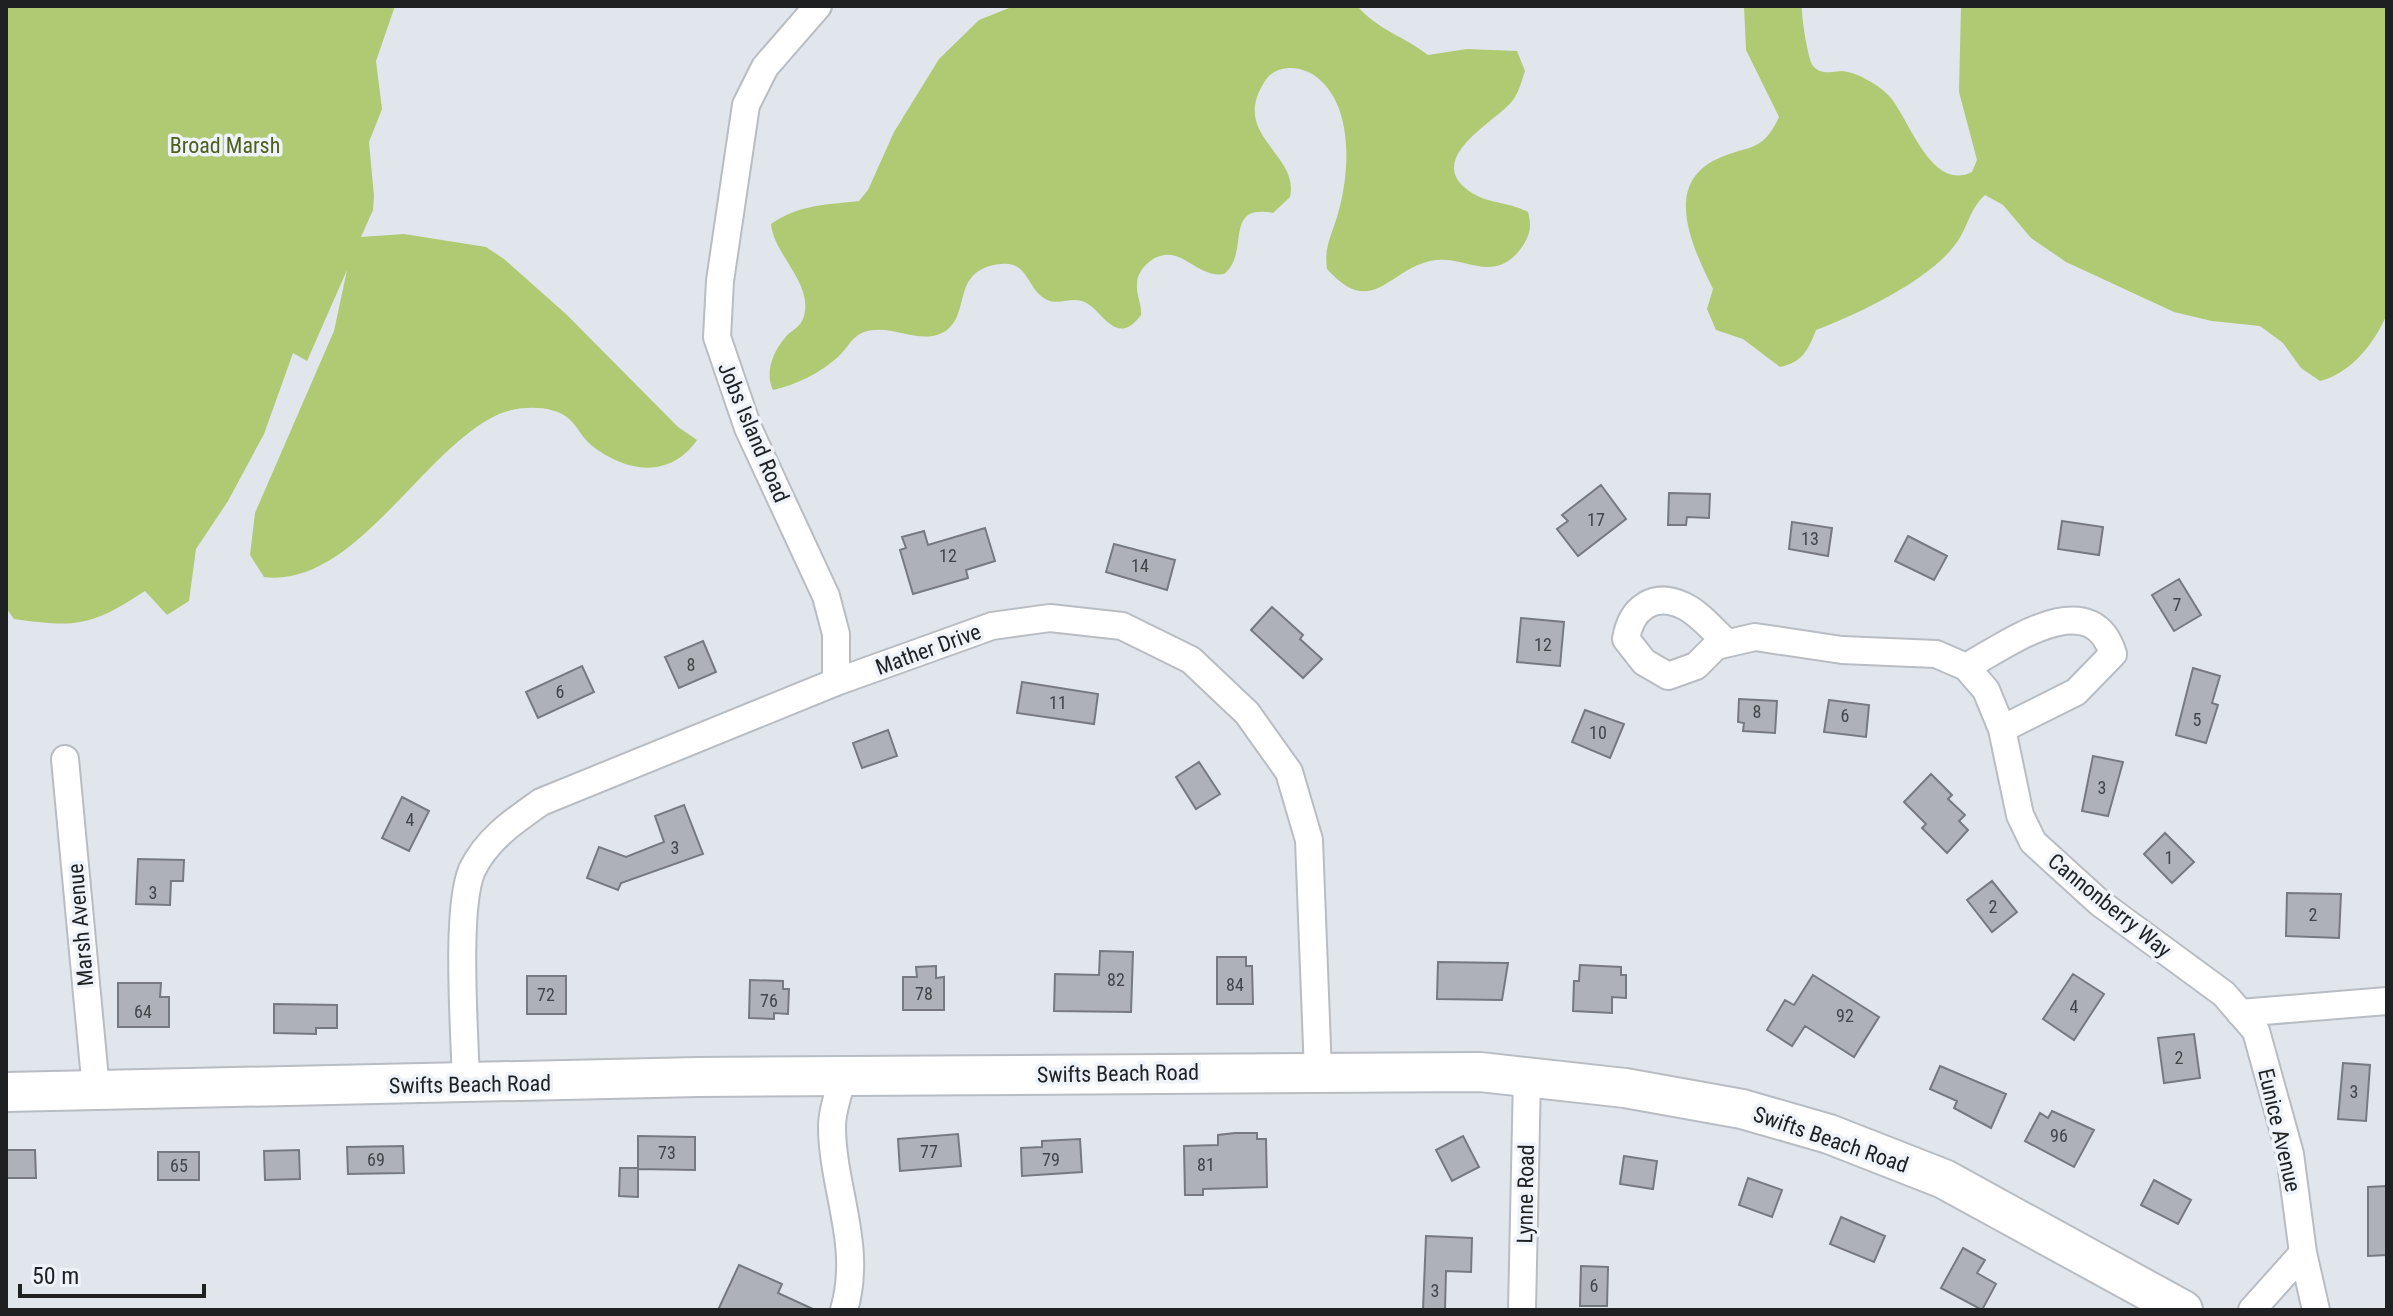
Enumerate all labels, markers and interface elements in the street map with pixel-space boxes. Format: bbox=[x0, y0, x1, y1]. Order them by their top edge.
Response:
park label: Broad Marsh bbox=[170, 133, 280, 158]
street label: Jobs Island Road bbox=[713, 358, 794, 506]
house number: 17 bbox=[1587, 509, 1605, 530]
house number: 13 bbox=[1801, 528, 1819, 549]
house number: 12 bbox=[939, 545, 957, 566]
house number: 14 bbox=[1131, 555, 1149, 576]
house number: 7 bbox=[2173, 594, 2182, 615]
street label: Mather Drive bbox=[872, 619, 984, 680]
house number: 12 bbox=[1534, 634, 1552, 655]
house number: 8 bbox=[687, 654, 695, 675]
house number: 6 bbox=[556, 681, 564, 702]
house number: 11 bbox=[1049, 692, 1067, 713]
house number: 8 bbox=[1753, 701, 1761, 722]
house number: 6 bbox=[1841, 705, 1849, 726]
house number: 5 bbox=[2193, 709, 2202, 730]
house number: 10 bbox=[1589, 722, 1607, 743]
house number: 3 bbox=[2098, 777, 2106, 798]
house number: 4 bbox=[406, 809, 415, 830]
house number: 3 bbox=[671, 837, 679, 858]
house number: 1 bbox=[2165, 847, 2173, 868]
street label: Cannonberry Way bbox=[2043, 848, 2176, 963]
street label: Marsh Avenue bbox=[63, 863, 98, 987]
house number: 3 bbox=[149, 882, 157, 903]
house number: 2 bbox=[1989, 896, 1998, 917]
house number: 2 bbox=[2309, 904, 2318, 925]
house number: 82 bbox=[1107, 969, 1125, 990]
house number: 84 bbox=[1226, 974, 1244, 995]
house number: 78 bbox=[915, 983, 933, 1004]
house number: 72 bbox=[537, 984, 555, 1005]
house number: 76 bbox=[760, 990, 778, 1011]
house number: 4 bbox=[2070, 996, 2079, 1017]
house number: 64 bbox=[134, 1001, 152, 1022]
house number: 92 bbox=[1836, 1005, 1854, 1026]
house number: 2 bbox=[2175, 1047, 2184, 1068]
street label: Swifts Beach Road bbox=[1037, 1060, 1199, 1087]
street label: Eunice Avenue bbox=[2253, 1066, 2306, 1194]
street label: Swifts Beach Road bbox=[389, 1071, 551, 1098]
house number: 3 bbox=[2350, 1081, 2358, 1102]
street label: Swifts Beach Road bbox=[1750, 1101, 1912, 1178]
house number: 96 bbox=[2050, 1125, 2068, 1146]
house number: 77 bbox=[920, 1141, 938, 1162]
house number: 73 bbox=[658, 1142, 676, 1163]
street label: Lynne Road bbox=[1512, 1144, 1539, 1244]
house number: 69 bbox=[367, 1149, 385, 1170]
house number: 79 bbox=[1042, 1149, 1060, 1170]
house number: 81 bbox=[1197, 1154, 1215, 1175]
house number: 65 bbox=[170, 1155, 188, 1176]
scale bar bbox=[20, 1248, 204, 1298]
text: 50 m bbox=[32, 1262, 79, 1290]
house number: 6 bbox=[1590, 1275, 1598, 1296]
house number: 3 bbox=[1431, 1280, 1439, 1301]

